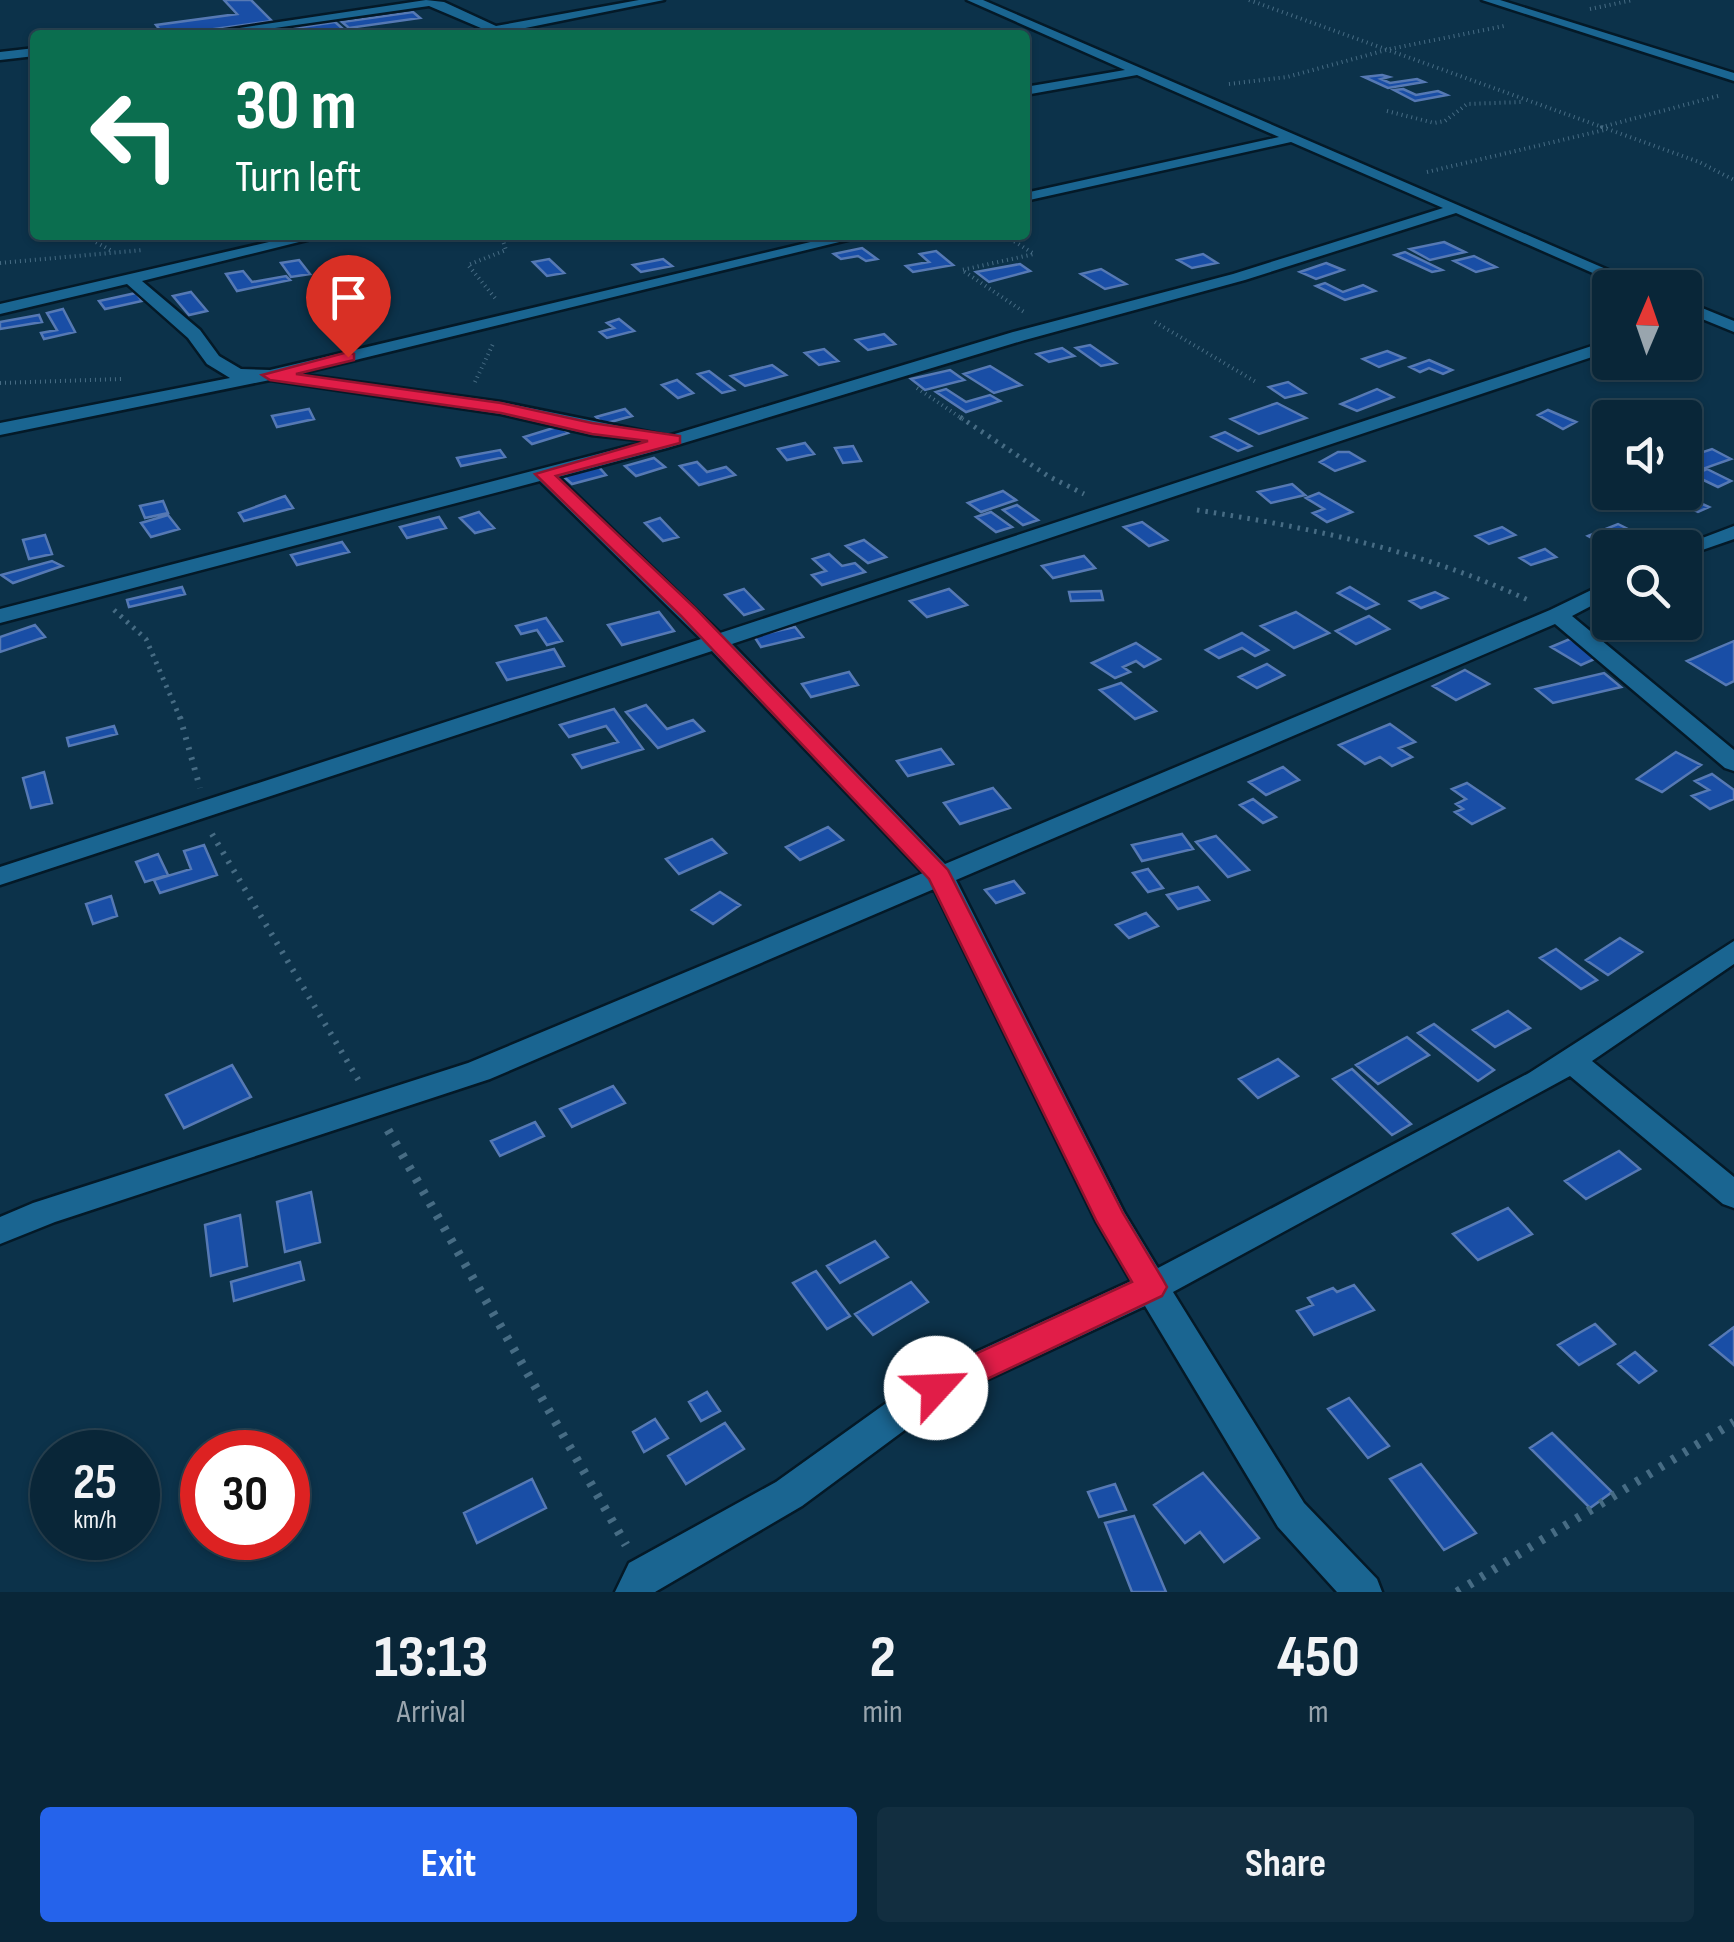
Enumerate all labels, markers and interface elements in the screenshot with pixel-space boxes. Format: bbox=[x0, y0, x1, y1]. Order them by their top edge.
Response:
text: 30 m bbox=[235, 65, 357, 149]
icon: left bbox=[70, 70, 200, 200]
text: Turn left bbox=[235, 150, 361, 205]
pin bbox=[306, 255, 391, 358]
icon: arrive bbox=[321, 270, 376, 325]
north arrow bbox=[1592, 270, 1702, 380]
map controls bbox=[1592, 270, 1702, 640]
button: sound bbox=[1592, 400, 1702, 510]
button: search bbox=[1592, 530, 1702, 640]
position arrow bbox=[884, 1336, 988, 1440]
speed limit sign: 30 bbox=[180, 1430, 310, 1560]
text: 25 bbox=[73, 1453, 117, 1513]
text: km/h bbox=[73, 1505, 117, 1536]
text: 13:13 bbox=[374, 1622, 488, 1694]
text: 2 bbox=[869, 1622, 896, 1694]
text: 450 bbox=[1277, 1622, 1360, 1694]
text: Arrival bbox=[397, 1693, 466, 1732]
text: min bbox=[863, 1693, 903, 1732]
text: m bbox=[1308, 1693, 1329, 1732]
button: Exit bbox=[40, 1807, 857, 1922]
button: Share bbox=[877, 1807, 1694, 1922]

